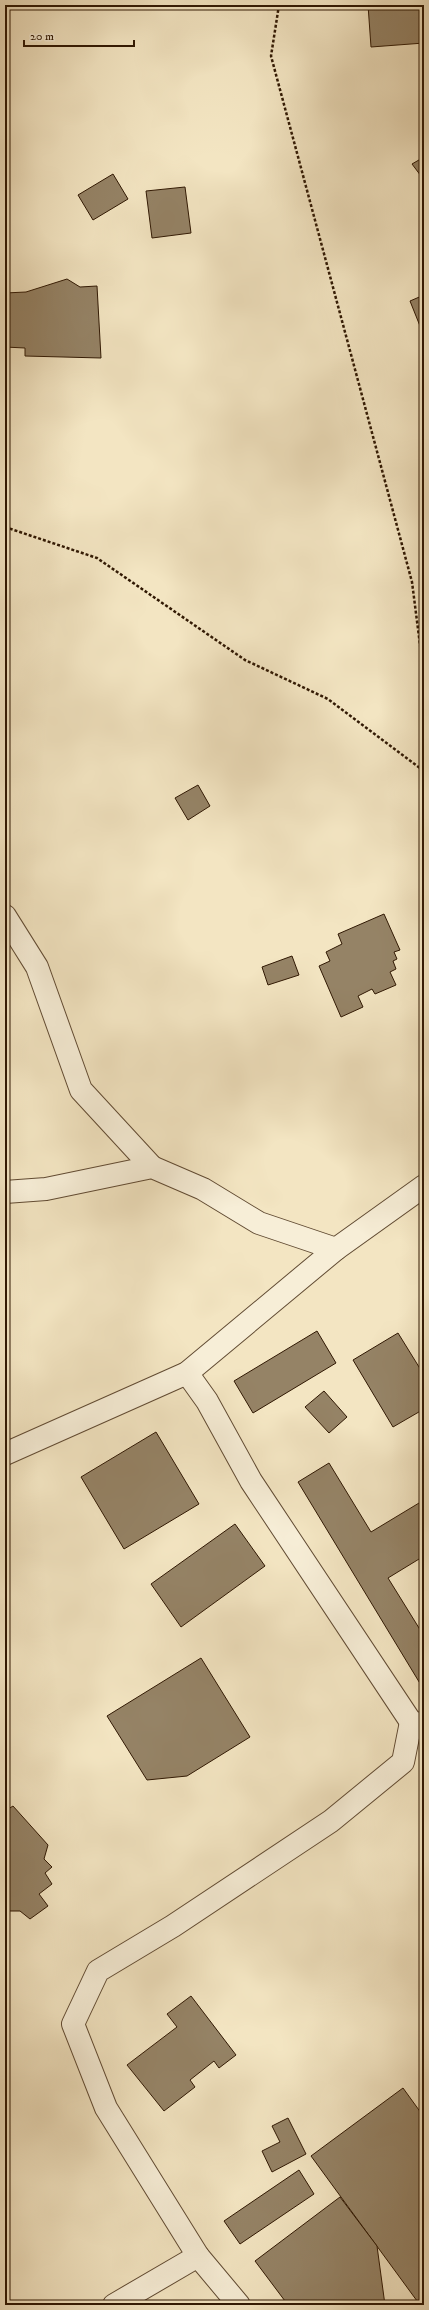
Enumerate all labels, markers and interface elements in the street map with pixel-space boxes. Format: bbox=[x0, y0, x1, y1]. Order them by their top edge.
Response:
scale bar bbox=[24, 22, 134, 48]
text: 20 m bbox=[30, 29, 54, 44]

